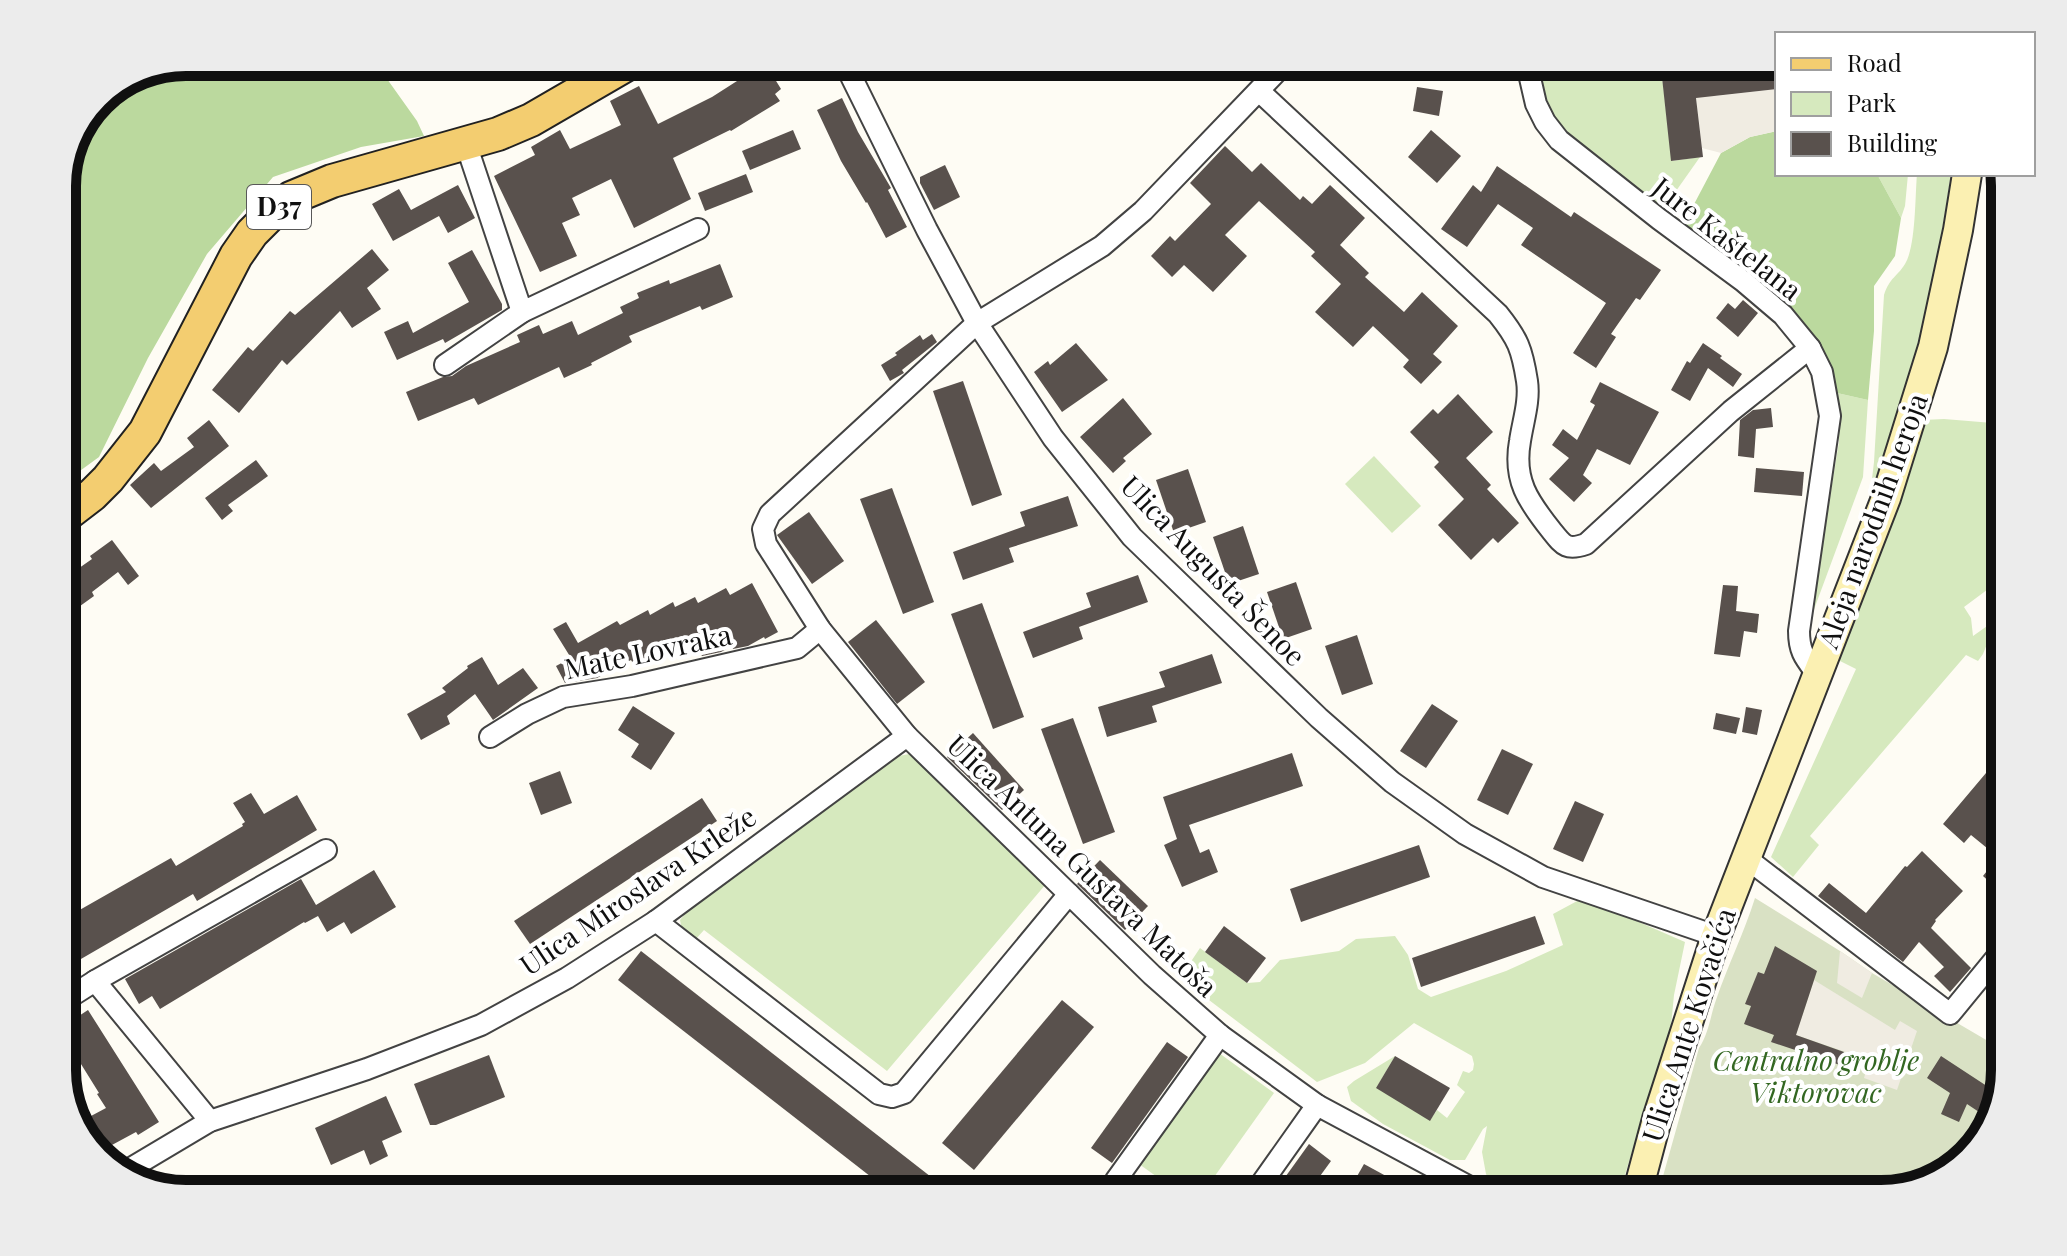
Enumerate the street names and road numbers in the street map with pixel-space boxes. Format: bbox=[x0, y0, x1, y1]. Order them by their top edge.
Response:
street label: Jure Kaštelana bbox=[1645, 167, 1810, 308]
road number: D37 bbox=[247, 185, 311, 229]
street label: Aleja narodnih heroja bbox=[1808, 388, 1935, 654]
street label: Ulica Augusta Šenoe bbox=[1114, 467, 1314, 673]
street label: Mate Lovraka bbox=[561, 615, 735, 686]
street label: Ulica Antuna Gustava Matoša bbox=[940, 726, 1226, 1004]
street label: Ulica Miroslava Krleže bbox=[512, 797, 762, 983]
street label: Ulica Ante Kovačića bbox=[1632, 903, 1743, 1146]

